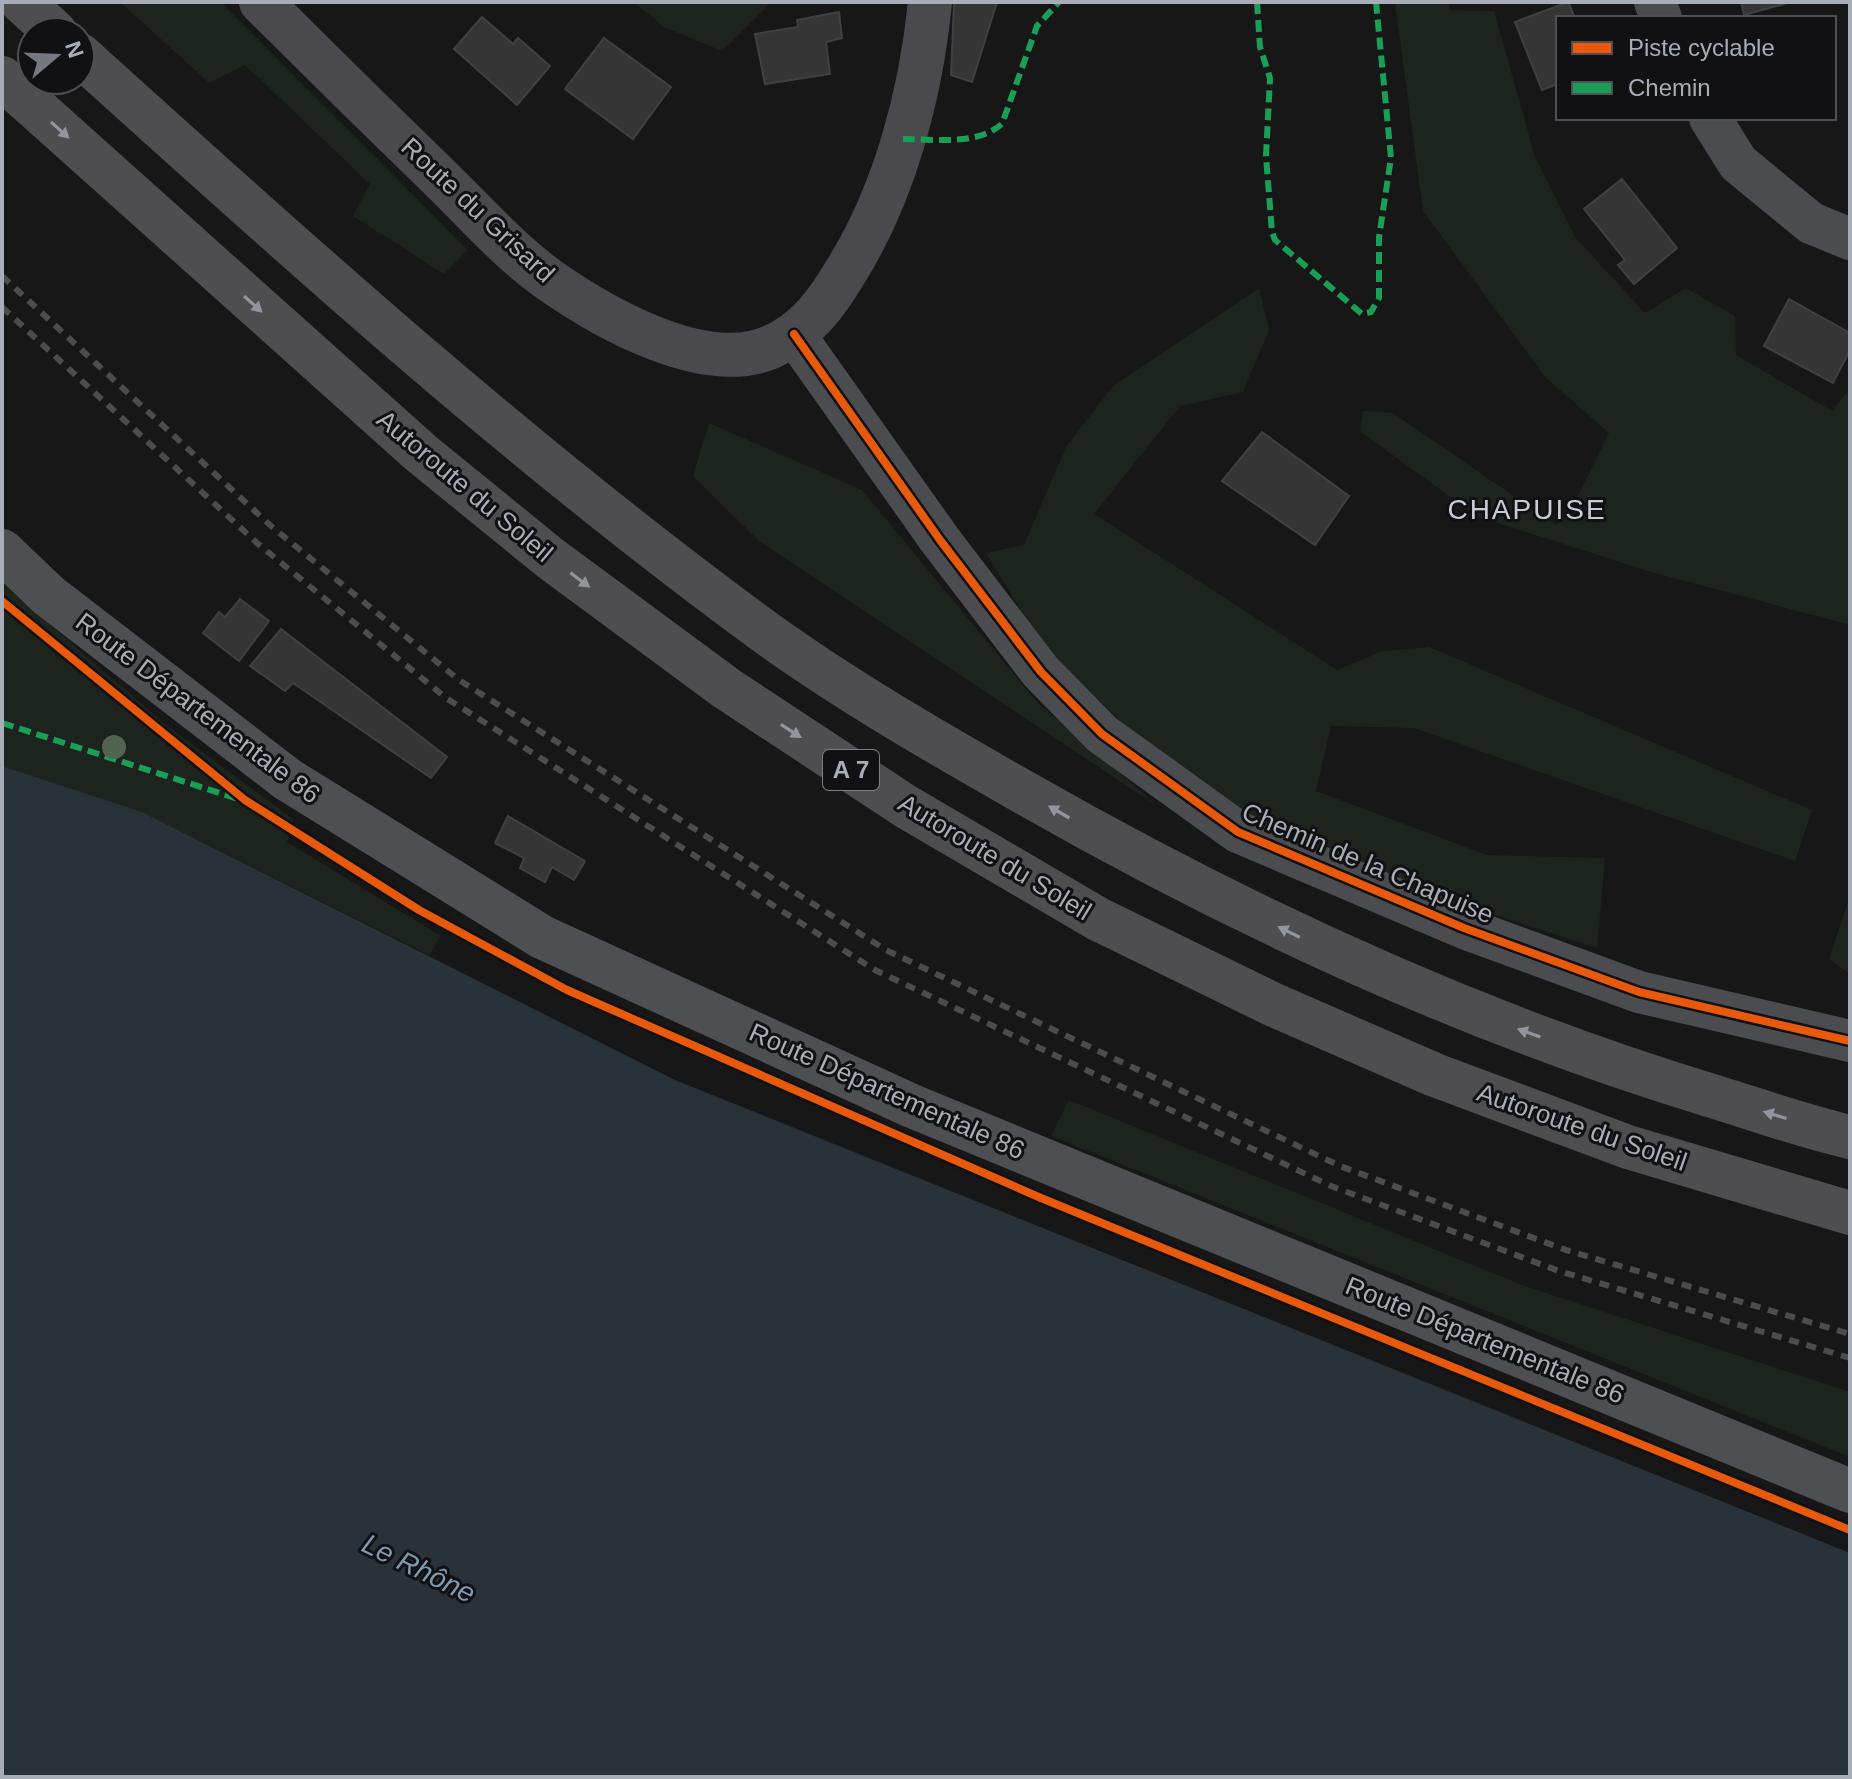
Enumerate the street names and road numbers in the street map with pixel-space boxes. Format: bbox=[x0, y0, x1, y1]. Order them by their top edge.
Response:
street label: Route du Grisard bbox=[395, 132, 561, 288]
street label: Autoroute du Soleil bbox=[371, 404, 559, 568]
street label: Route Départementale 86 bbox=[70, 606, 326, 810]
road number: A 7 bbox=[823, 750, 879, 790]
street label: Autoroute du Soleil bbox=[893, 788, 1097, 926]
street label: Chemin de la Chapuise bbox=[1238, 796, 1498, 930]
street label: Route Départementale 86 bbox=[745, 1017, 1029, 1165]
street label: Autoroute du Soleil bbox=[1473, 1077, 1691, 1177]
street label: Route Départementale 86 bbox=[1341, 1270, 1629, 1410]

